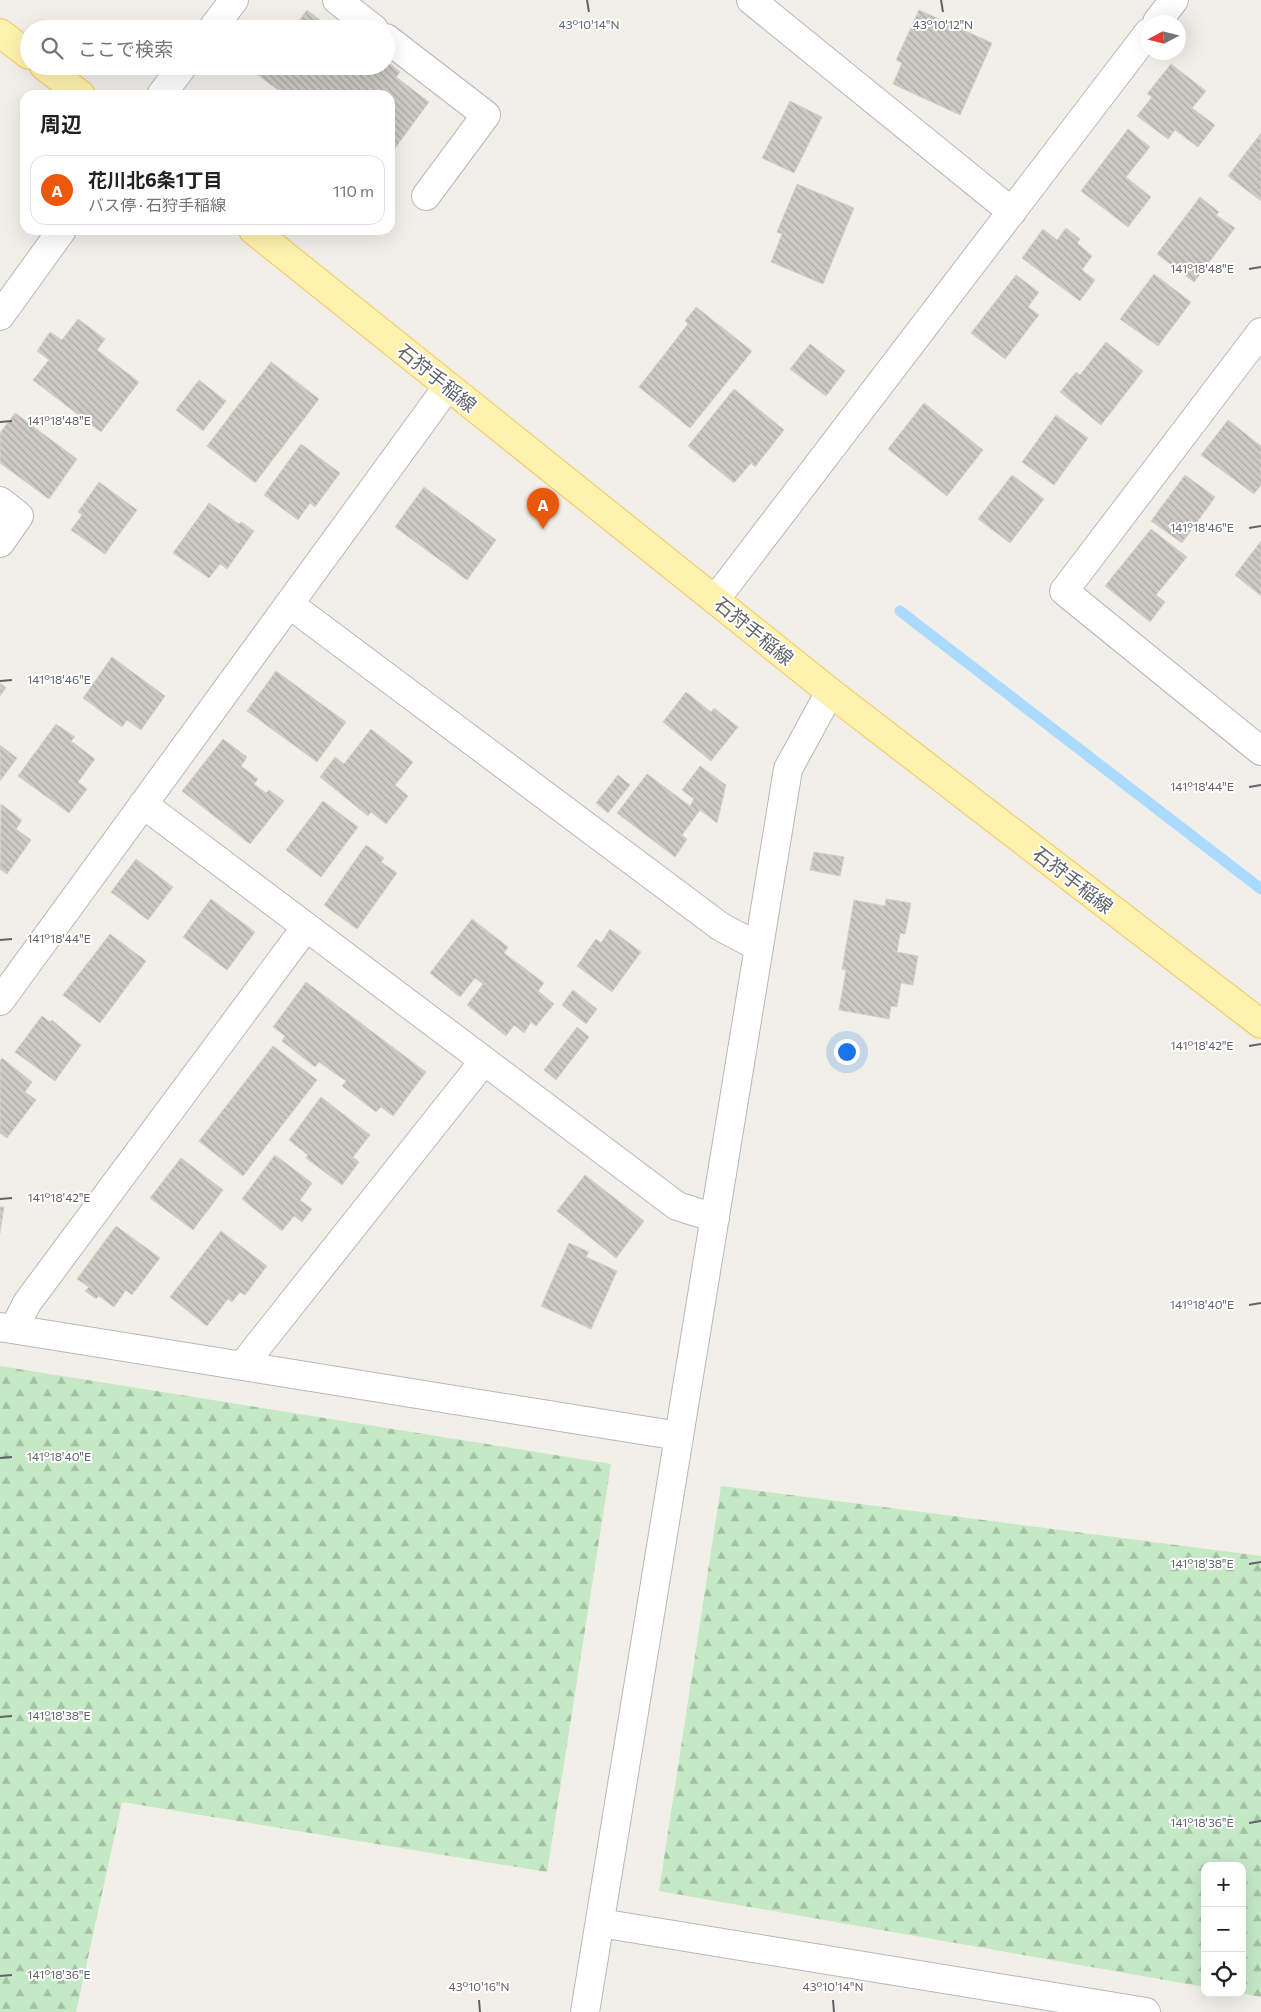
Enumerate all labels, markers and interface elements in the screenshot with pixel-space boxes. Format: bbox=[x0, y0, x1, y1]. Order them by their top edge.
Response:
north arrow bbox=[1141, 15, 1186, 60]
text: 43°10'14"N bbox=[559, 17, 619, 31]
text: 43°10'12"N bbox=[913, 17, 973, 31]
search box bbox=[20, 20, 395, 75]
icon: search bbox=[38, 34, 66, 62]
text: ここで検索 bbox=[78, 37, 173, 60]
text: 周辺 bbox=[40, 111, 82, 136]
text: 花川北6条1丁目 bbox=[88, 168, 222, 191]
text: A bbox=[51, 181, 63, 200]
text: 110 m bbox=[333, 181, 374, 200]
text: バス停 · 石狩手稲線 bbox=[88, 195, 226, 214]
text: 141°18'48"E bbox=[1170, 261, 1234, 275]
street label: 石狩手稲線 bbox=[393, 339, 481, 416]
text: 141°18'48"E bbox=[27, 413, 91, 427]
pin: A bbox=[527, 488, 559, 529]
text: 141°18'46"E bbox=[1170, 520, 1234, 534]
street label: 石狩手稲線 bbox=[710, 592, 798, 669]
text: 141°18'46"E bbox=[27, 672, 91, 686]
text: 141°18'44"E bbox=[1170, 779, 1234, 793]
street label: 石狩手稲線 bbox=[1029, 841, 1118, 918]
text: 141°18'44"E bbox=[27, 931, 91, 945]
text: 141°18'42"E bbox=[1171, 1038, 1233, 1052]
your location bbox=[834, 1039, 860, 1065]
text: 141°18'42"E bbox=[28, 1190, 90, 1204]
text: 141°18'40"E bbox=[1170, 1297, 1234, 1311]
text: 141°18'40"E bbox=[27, 1449, 91, 1463]
text: 141°18'38"E bbox=[1170, 1556, 1234, 1570]
text: 141°18'38"E bbox=[27, 1708, 91, 1722]
text: 141°18'36"E bbox=[1170, 1815, 1234, 1829]
map controls bbox=[1201, 1862, 1246, 1997]
button: + bbox=[1201, 1862, 1246, 1907]
button: − bbox=[1201, 1907, 1246, 1952]
button: locate bbox=[1201, 1952, 1246, 1997]
text: 141°18'36"E bbox=[27, 1967, 91, 1981]
text: 43°10'16"N bbox=[449, 1979, 509, 1993]
text: 43°10'14"N bbox=[803, 1979, 863, 1993]

